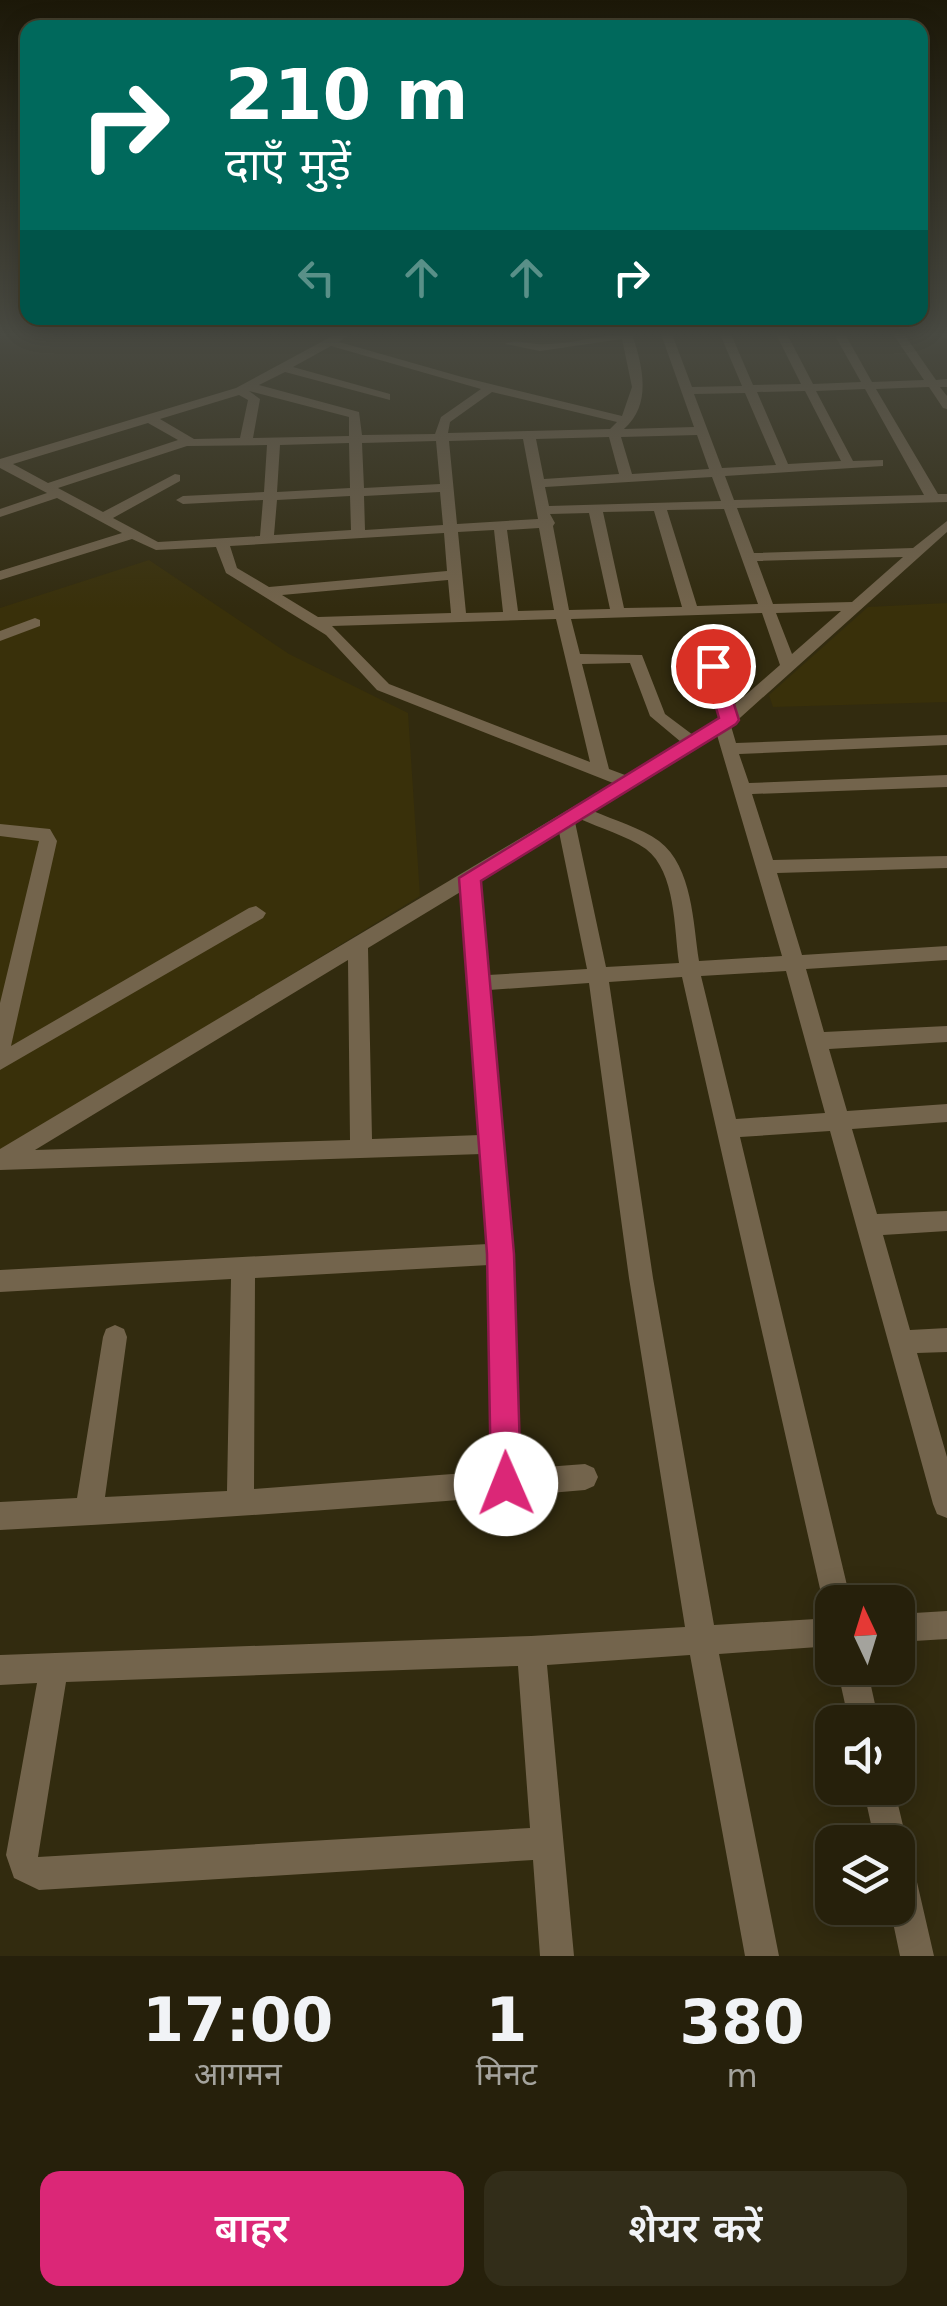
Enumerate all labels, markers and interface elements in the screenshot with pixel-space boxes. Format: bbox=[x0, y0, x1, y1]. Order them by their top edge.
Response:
text: 210 m bbox=[225, 54, 468, 136]
icon: right bbox=[60, 60, 190, 190]
text: दाएँ मुड़ें bbox=[225, 138, 351, 191]
icon: left bbox=[289, 250, 344, 305]
icon: ahead bbox=[394, 250, 449, 305]
icon: ahead bbox=[499, 250, 554, 305]
icon: right bbox=[604, 250, 659, 305]
pin bbox=[671, 624, 756, 709]
icon: arrive bbox=[686, 639, 741, 694]
position arrow bbox=[454, 1432, 558, 1536]
north arrow bbox=[815, 1585, 915, 1685]
map controls bbox=[815, 1585, 915, 1925]
button: sound bbox=[815, 1705, 915, 1805]
button: layers bbox=[815, 1825, 915, 1925]
text: 17:00 bbox=[142, 1985, 333, 2055]
text: 1 bbox=[486, 1985, 527, 2055]
text: 380 bbox=[679, 1987, 805, 2057]
text: आगमन bbox=[194, 2055, 282, 2093]
text: मिनट bbox=[476, 2055, 537, 2093]
text: m bbox=[726, 2057, 758, 2095]
button: बाहर bbox=[40, 2171, 464, 2286]
button: शेयर करें bbox=[484, 2171, 907, 2286]

